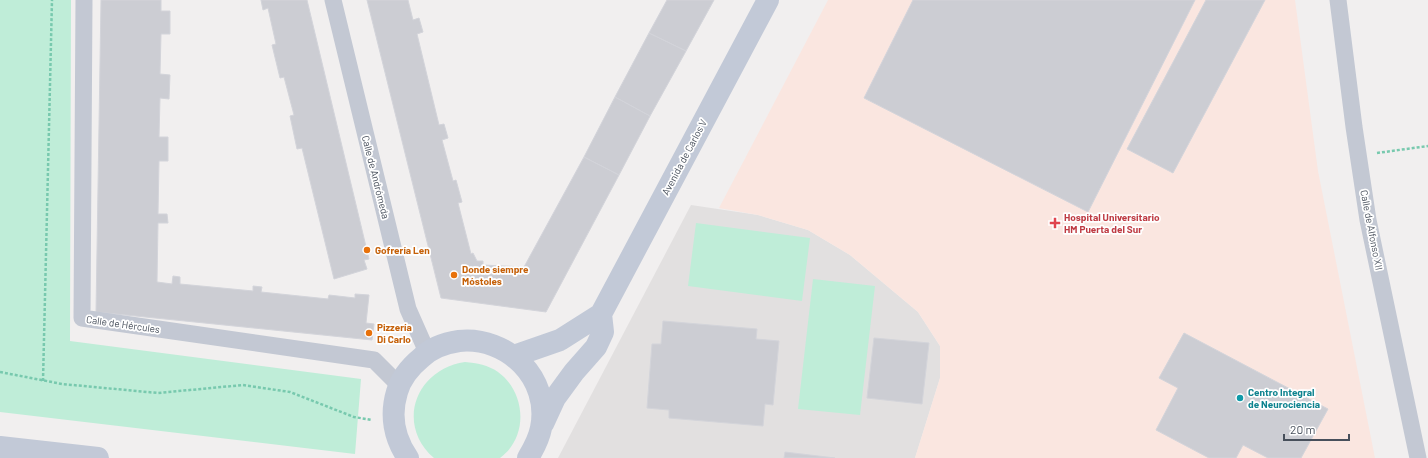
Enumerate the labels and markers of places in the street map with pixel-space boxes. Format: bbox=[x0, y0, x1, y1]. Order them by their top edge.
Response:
place label: Hospital Universitario HM Puerta del Sur bbox=[1064, 211, 1160, 235]
marker: Hospital Universitario HM Puerta del Sur bbox=[1049, 217, 1061, 229]
place label: Gofrería Len bbox=[375, 244, 430, 256]
marker: Gofrería Len bbox=[362, 245, 372, 255]
place label: Donde siempre Móstoles bbox=[462, 263, 529, 287]
marker: Donde siempre Móstoles bbox=[449, 270, 459, 280]
place label: Pizzería Di Carlo bbox=[377, 321, 412, 345]
marker: Pizzería Di Carlo bbox=[364, 328, 374, 338]
place label: Centro Integral de Neurociencia bbox=[1248, 386, 1320, 410]
marker: Centro Integral de Neurociencia bbox=[1235, 393, 1245, 403]

